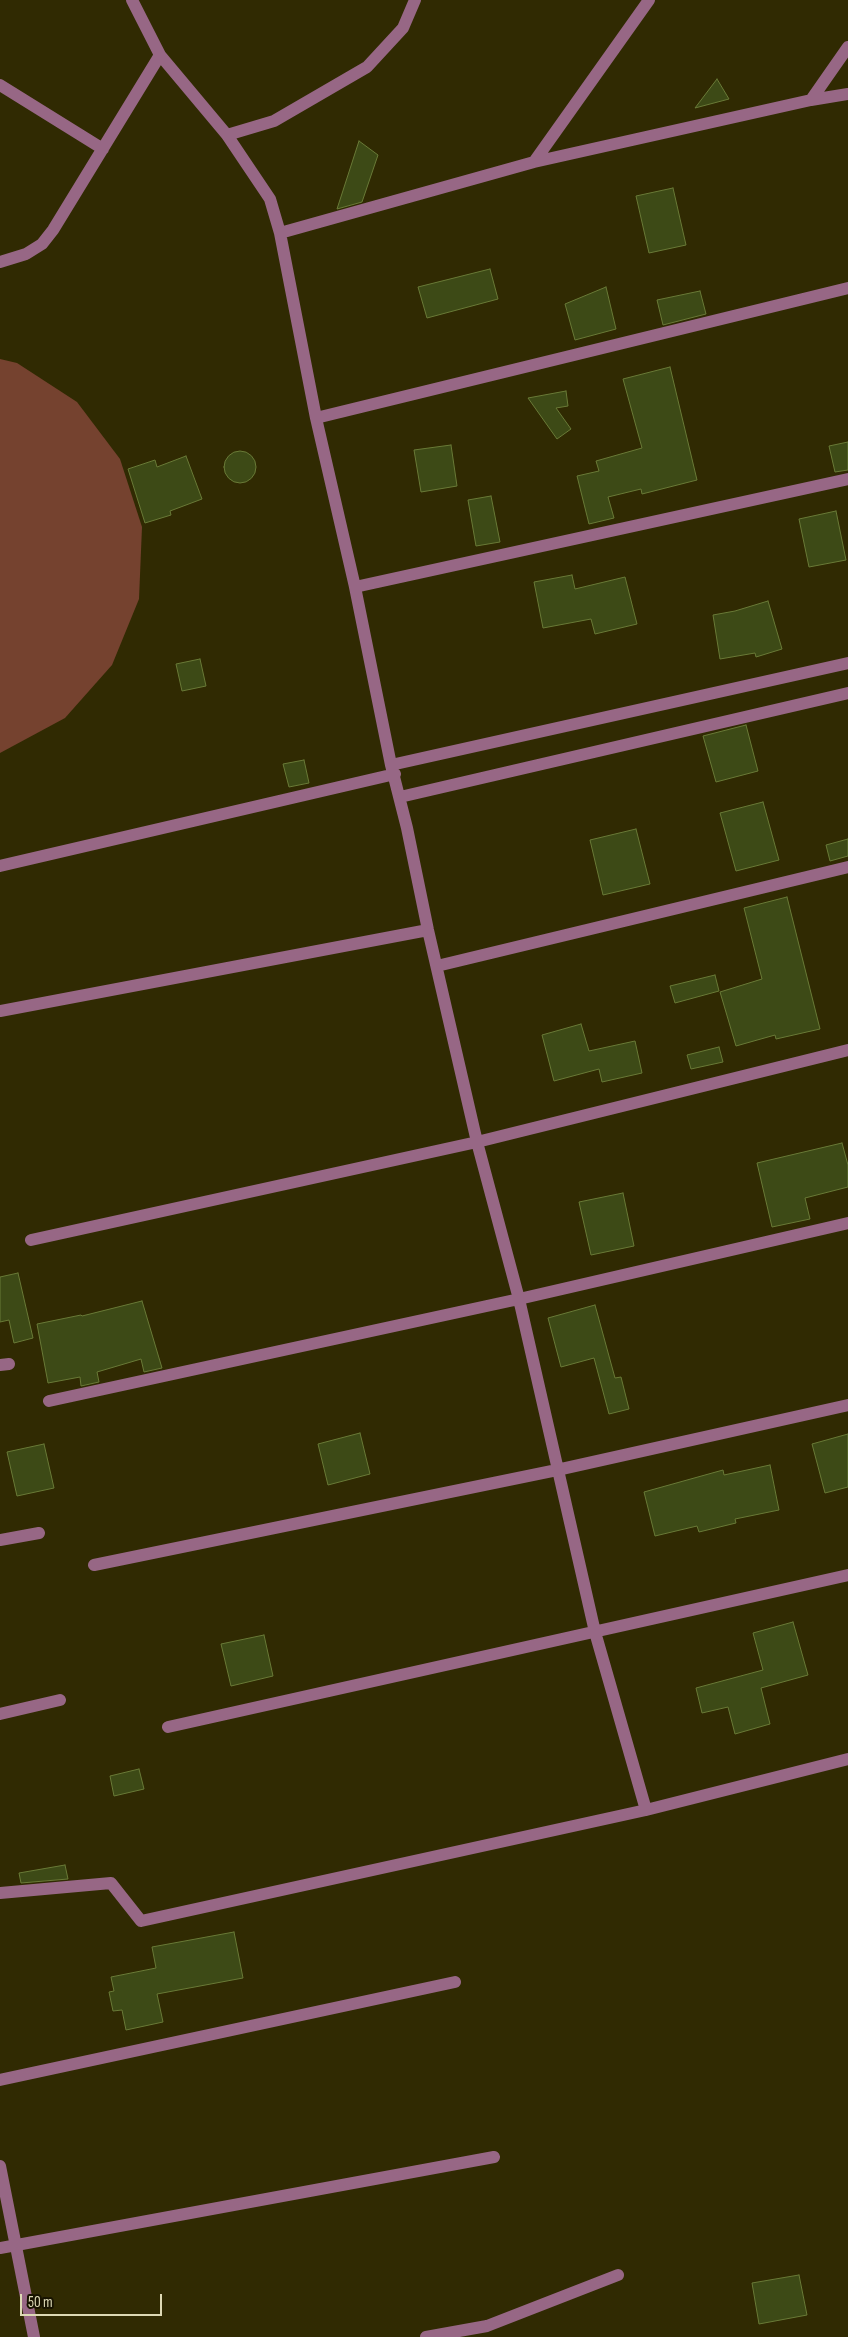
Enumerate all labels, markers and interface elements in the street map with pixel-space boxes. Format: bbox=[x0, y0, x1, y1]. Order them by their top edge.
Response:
scale bar bbox=[22, 2284, 165, 2316]
text: 50 m bbox=[28, 2293, 53, 2312]

